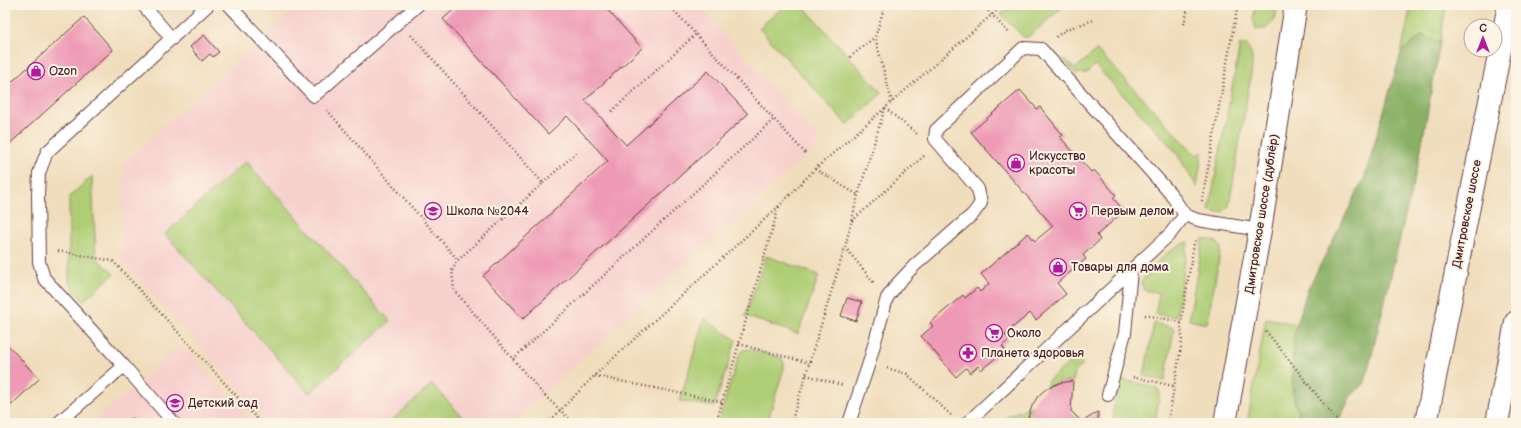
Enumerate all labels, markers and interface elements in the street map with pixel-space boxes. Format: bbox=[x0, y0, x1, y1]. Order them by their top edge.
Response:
north arrow bbox=[1463, 18, 1503, 58]
text: С bbox=[1479, 22, 1487, 35]
shop icon: Ozon bbox=[26, 61, 46, 81]
place label: Ozon bbox=[49, 64, 77, 79]
street label: Дмитровское шоссе (дублёр) bbox=[1242, 133, 1282, 295]
place label: Искусство красоты bbox=[1029, 149, 1086, 178]
shop icon: Искусство красоты bbox=[1006, 153, 1026, 173]
street label: Дмитровское шоссе bbox=[1449, 158, 1485, 270]
school or university icon: Школа №2044 bbox=[423, 201, 443, 221]
supermarket icon: Первым делом bbox=[1068, 201, 1088, 221]
place label: Школа №2044 bbox=[446, 204, 529, 219]
place label: Первым делом bbox=[1091, 204, 1175, 219]
shop icon: Товары для дома bbox=[1048, 257, 1068, 277]
place label: Товары для дома bbox=[1071, 260, 1169, 275]
supermarket icon: Около bbox=[984, 323, 1004, 343]
place label: Около bbox=[1007, 326, 1041, 341]
pharmacy icon: Планета здоровья bbox=[958, 343, 978, 363]
place label: Планета здоровья bbox=[981, 346, 1085, 361]
school or university icon: Детский сад bbox=[165, 393, 185, 413]
place label: Детский сад bbox=[188, 396, 259, 411]

